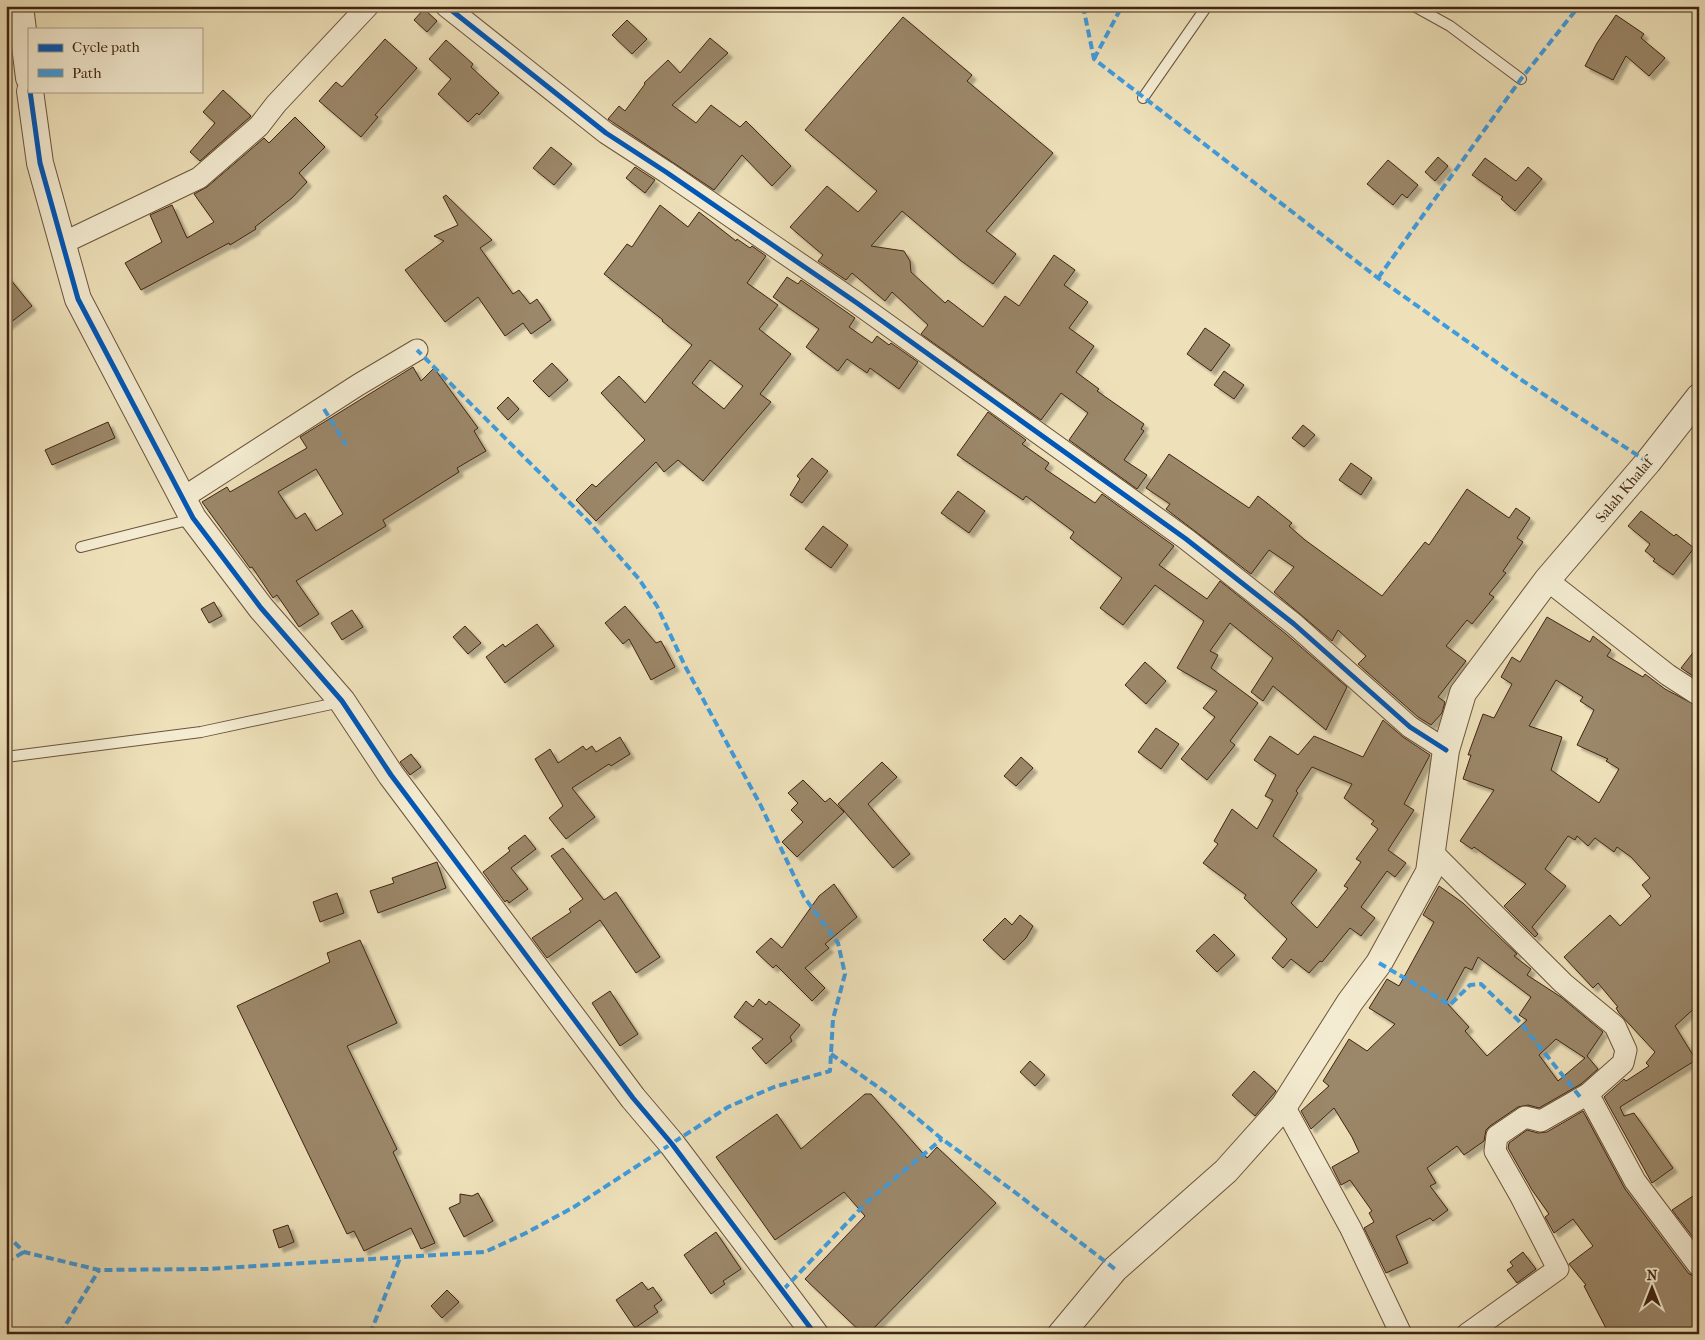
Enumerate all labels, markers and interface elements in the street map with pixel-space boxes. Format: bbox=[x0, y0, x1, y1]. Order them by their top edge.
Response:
legend bbox=[28, 28, 202, 92]
text: Cycle path bbox=[72, 38, 140, 56]
text: Path bbox=[72, 64, 102, 82]
street label: Salah Khalaf bbox=[1591, 451, 1658, 526]
north arrow bbox=[1628, 1262, 1678, 1312]
text: N bbox=[1647, 1267, 1658, 1284]

